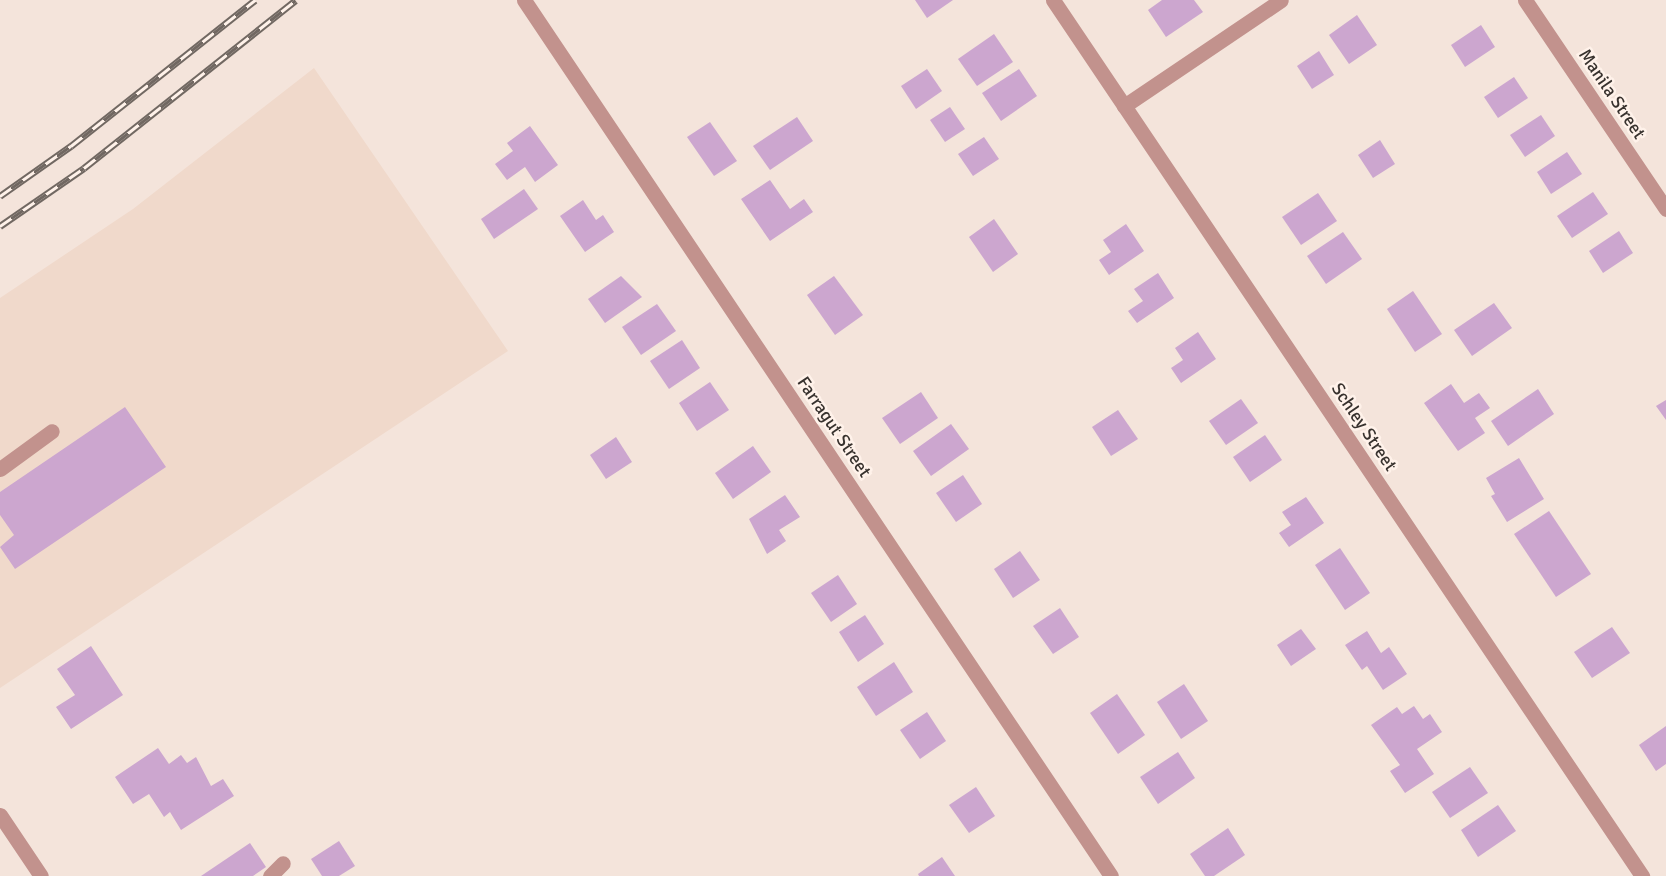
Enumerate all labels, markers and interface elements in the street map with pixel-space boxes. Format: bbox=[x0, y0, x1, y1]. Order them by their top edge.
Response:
street label: Manila Street bbox=[1574, 45, 1650, 143]
street label: Farragut Street bbox=[792, 373, 876, 481]
street label: Schley Street bbox=[1327, 379, 1401, 475]

